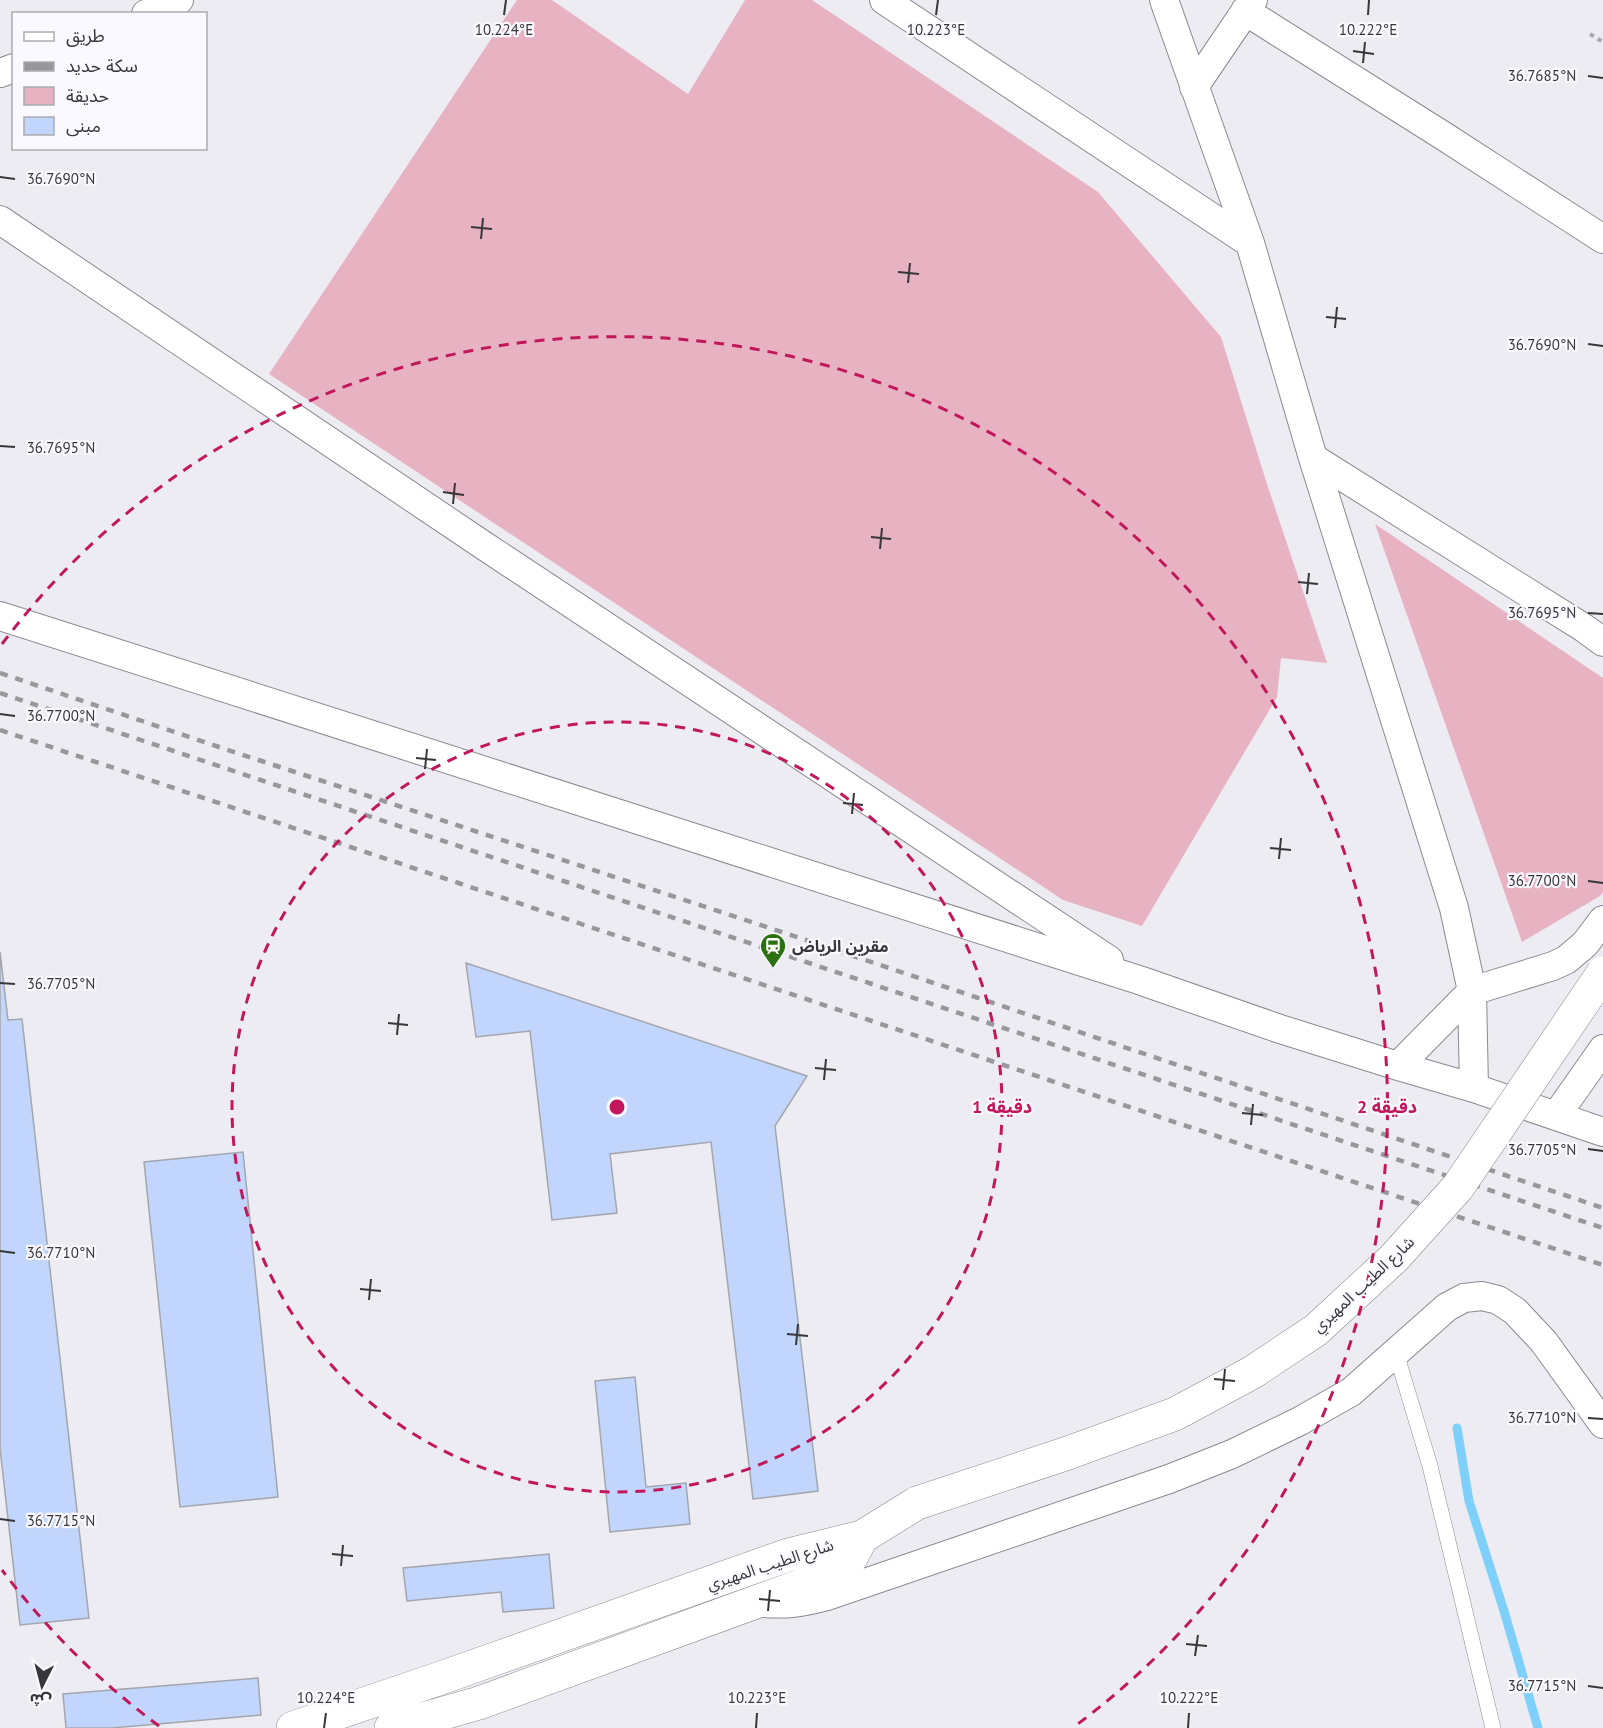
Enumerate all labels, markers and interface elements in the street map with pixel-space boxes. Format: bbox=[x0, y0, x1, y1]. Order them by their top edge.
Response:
legend bbox=[12, 12, 207, 150]
text: 10.224°E bbox=[475, 20, 533, 39]
text: 10.223°E bbox=[907, 20, 965, 39]
text: 10.222°E bbox=[1339, 20, 1397, 39]
text: طريق bbox=[66, 24, 105, 47]
text: سكة حديد bbox=[66, 54, 138, 77]
text: 36.7685°N bbox=[1508, 66, 1576, 85]
text: حديقة bbox=[66, 84, 109, 107]
text: مبنى bbox=[66, 114, 101, 137]
text: 36.7690°N bbox=[27, 169, 95, 188]
text: 36.7690°N bbox=[1508, 335, 1576, 354]
text: 36.7695°N bbox=[27, 438, 95, 457]
text: 36.7695°N bbox=[1508, 603, 1576, 622]
text: 36.7700°N bbox=[27, 706, 95, 725]
text: 36.7700°N bbox=[1508, 871, 1576, 890]
station icon: مقرين الرياض bbox=[758, 931, 788, 969]
place label: مقرين الرياض bbox=[792, 936, 889, 956]
text: 36.7705°N bbox=[27, 974, 95, 993]
text: 1 دقيقة bbox=[972, 1095, 1032, 1118]
text: 2 دقيقة bbox=[1357, 1095, 1417, 1118]
centre of rings bbox=[607, 1097, 627, 1117]
text: 36.7705°N bbox=[1508, 1140, 1576, 1159]
street label: شارع الطيب المهيري bbox=[1308, 1232, 1420, 1339]
text: 36.7710°N bbox=[27, 1243, 95, 1262]
text: 36.7710°N bbox=[1508, 1408, 1576, 1427]
text: 36.7715°N bbox=[27, 1511, 95, 1530]
street label: شارع الطيب المهيري bbox=[704, 1534, 837, 1597]
north arrow bbox=[12, 1656, 72, 1716]
text: 36.7715°N bbox=[1508, 1676, 1576, 1695]
text: 10.224°E bbox=[297, 1688, 355, 1707]
text: 10.223°E bbox=[728, 1688, 786, 1707]
text: 10.222°E bbox=[1160, 1688, 1218, 1707]
text: ش bbox=[28, 1690, 52, 1712]

